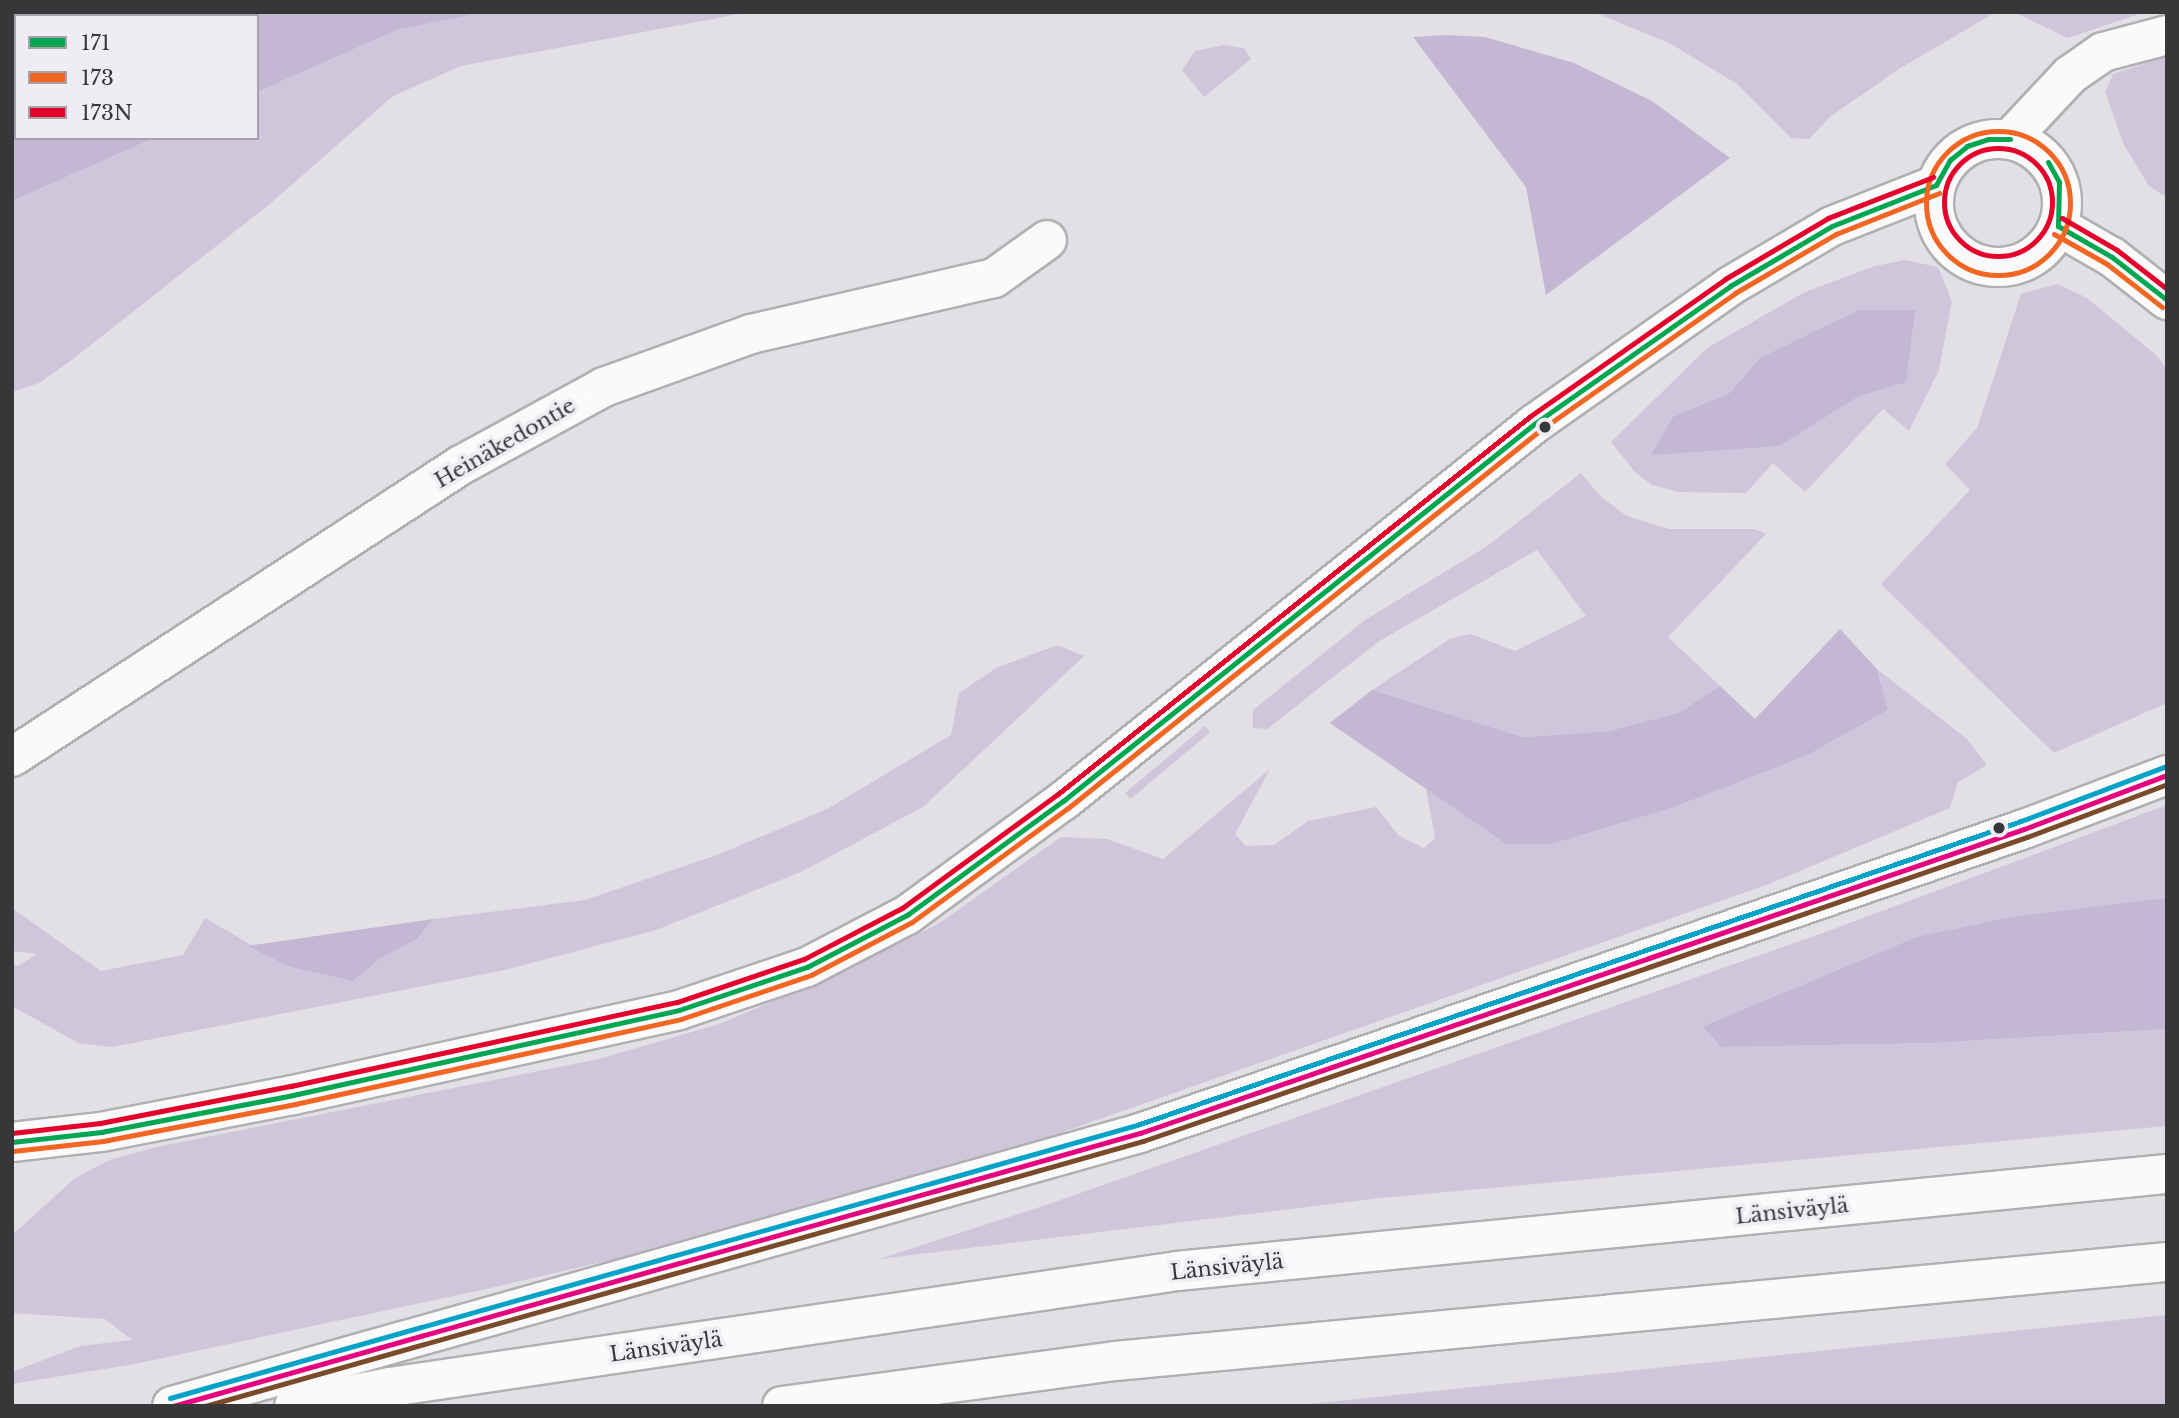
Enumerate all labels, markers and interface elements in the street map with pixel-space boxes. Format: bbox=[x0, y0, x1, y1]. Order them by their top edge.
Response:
legend bbox=[14, 14, 259, 140]
text: 171 bbox=[81, 30, 110, 56]
text: 173 bbox=[81, 65, 114, 91]
text: 173N bbox=[81, 100, 133, 126]
street label: Heinäkedontie bbox=[430, 393, 580, 493]
unlabelled marker bbox=[1538, 420, 1552, 434]
unlabelled marker bbox=[1992, 821, 2006, 835]
street label: Länsiväylä bbox=[1734, 1193, 1850, 1229]
street label: Länsiväylä bbox=[1169, 1249, 1285, 1285]
street label: Länsiväylä bbox=[608, 1327, 724, 1367]

